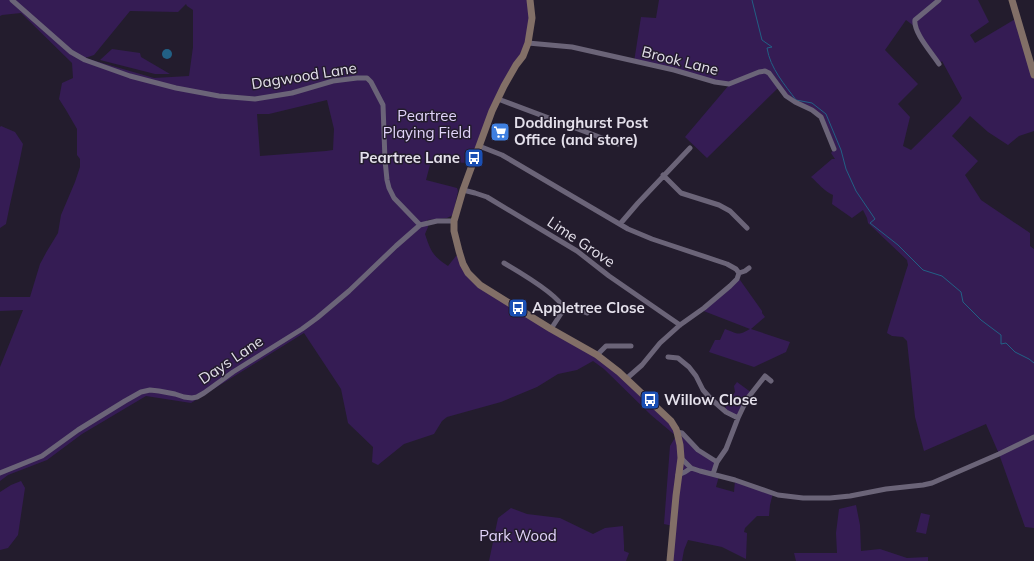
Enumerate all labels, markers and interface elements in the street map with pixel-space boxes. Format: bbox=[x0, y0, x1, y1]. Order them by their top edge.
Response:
street label: Brook Lane bbox=[640, 42, 720, 79]
street label: Dagwood Lane bbox=[250, 58, 358, 93]
park label: Peartree Playing Field bbox=[383, 106, 471, 142]
place label: Doddinghurst Post Office (and store) bbox=[514, 113, 648, 149]
supermarket icon: Doddinghurst Post Office (and store) bbox=[489, 121, 511, 143]
bus stop icon: Peartree Lane bbox=[463, 147, 485, 169]
place label: Peartree Lane bbox=[360, 148, 460, 167]
street label: Lime Grove bbox=[544, 212, 619, 271]
bus stop icon: Appletree Close bbox=[507, 297, 529, 319]
place label: Appletree Close bbox=[532, 298, 645, 317]
street label: Days Lane bbox=[195, 331, 266, 388]
bus stop icon: Willow Close bbox=[639, 389, 661, 411]
place label: Willow Close bbox=[664, 390, 757, 409]
park label: Park Wood bbox=[479, 526, 557, 545]

